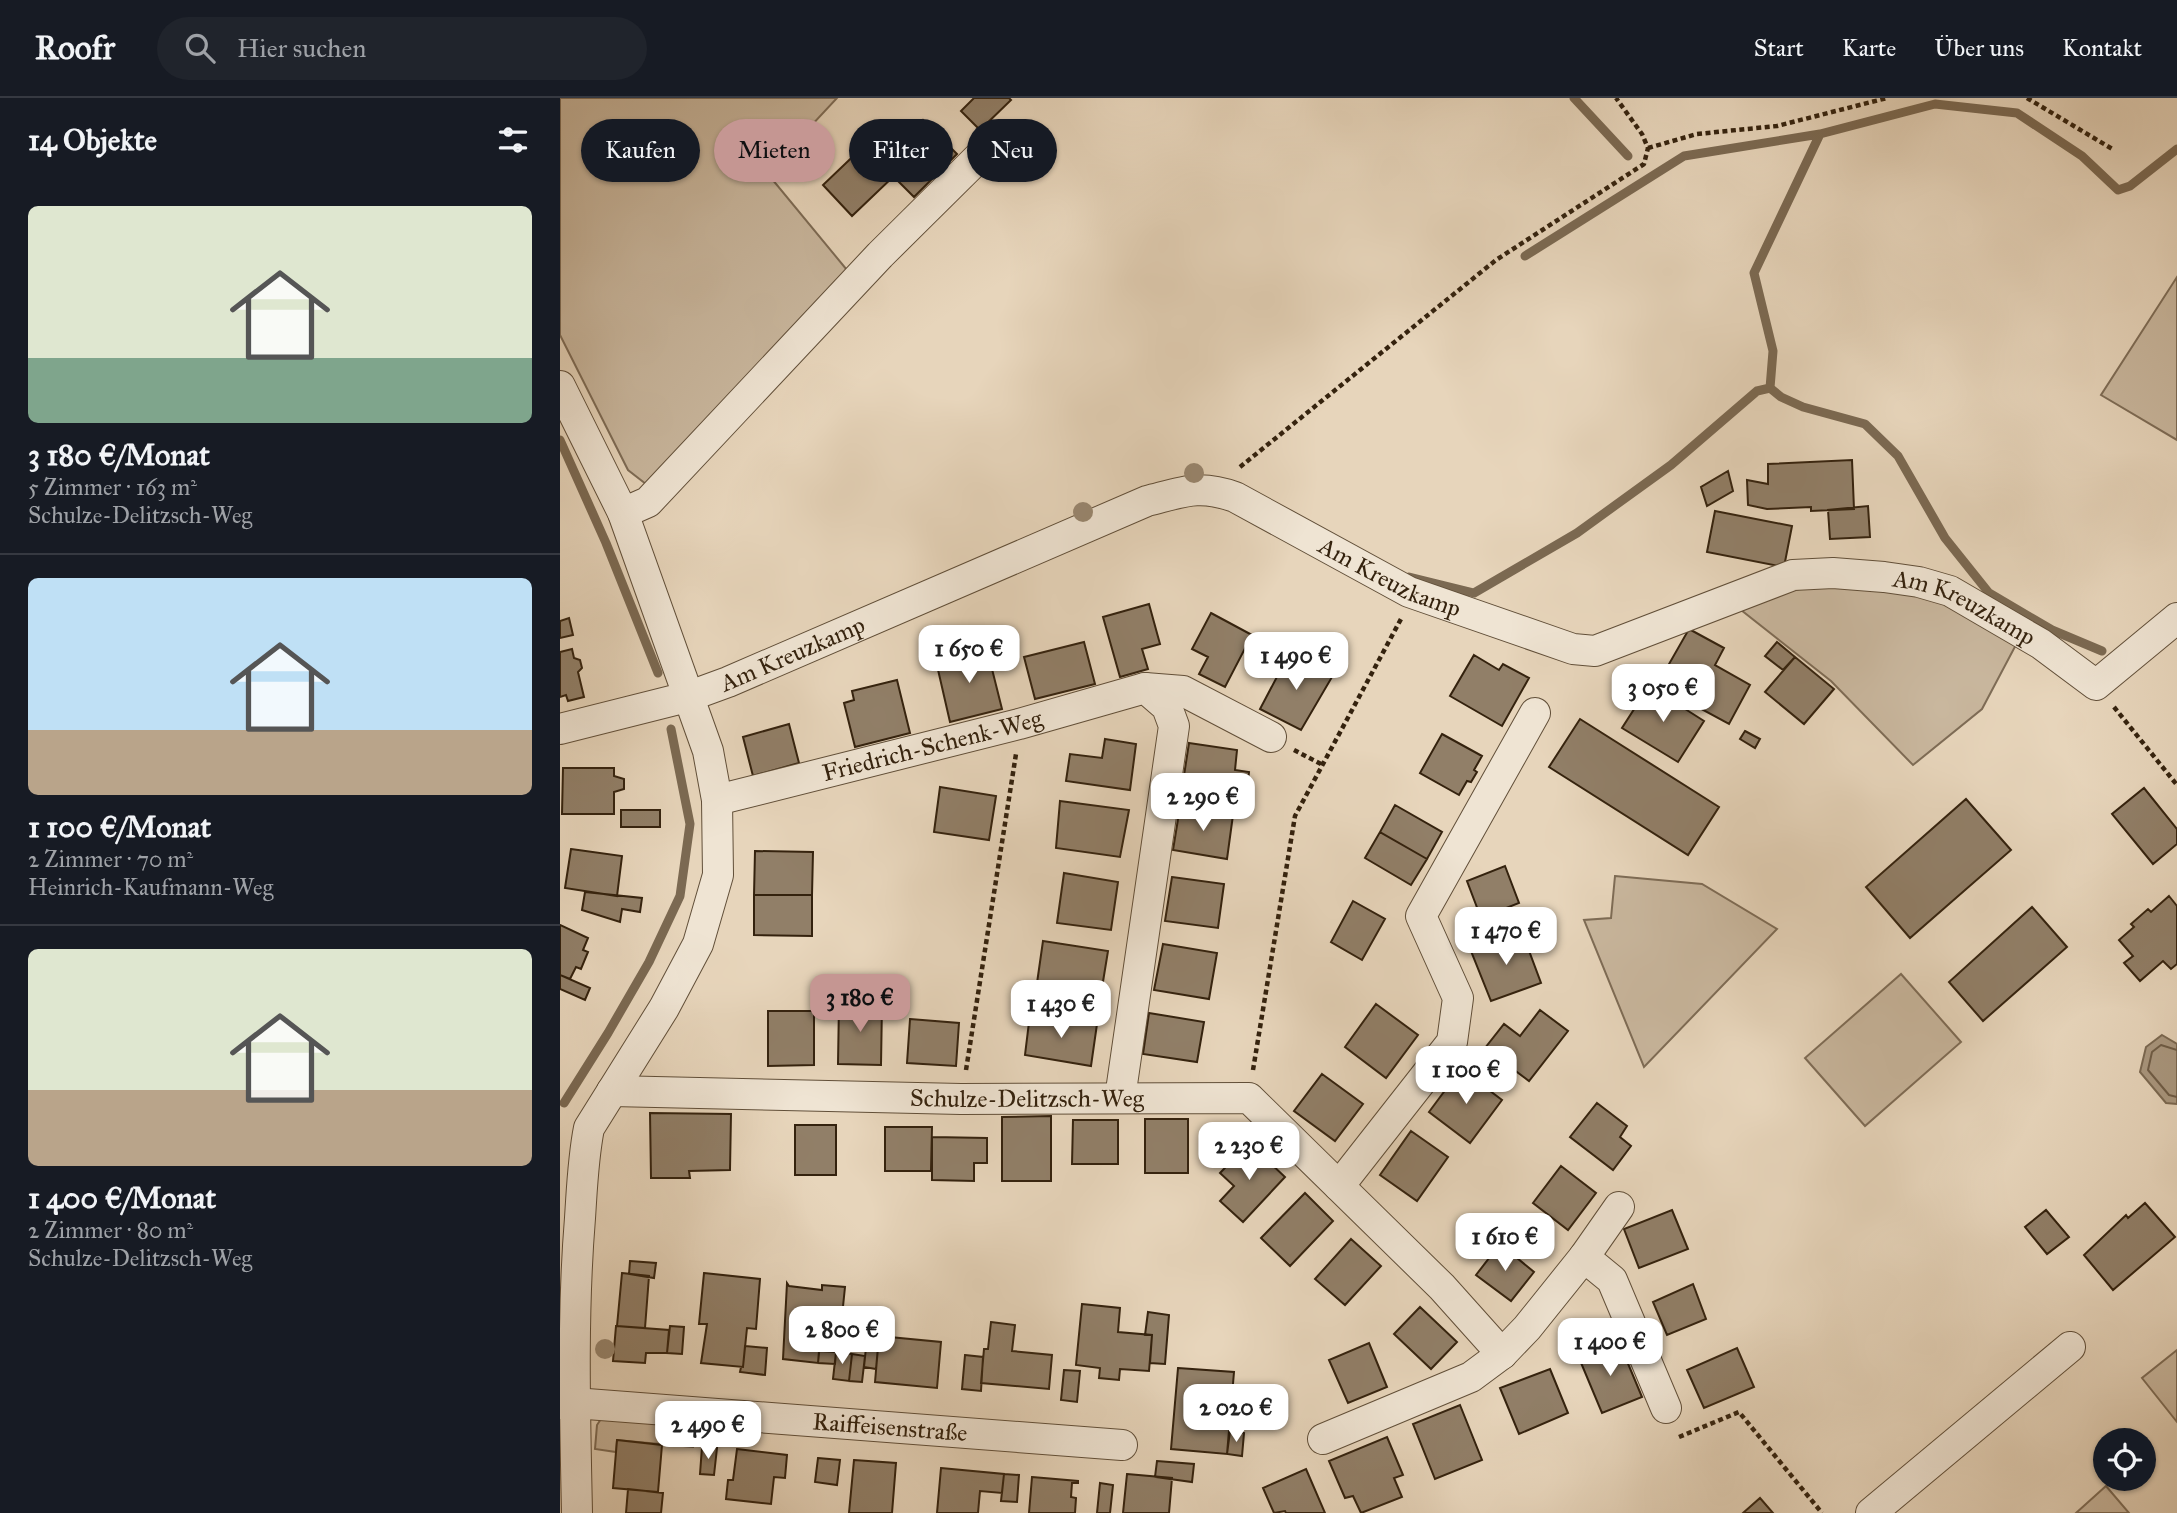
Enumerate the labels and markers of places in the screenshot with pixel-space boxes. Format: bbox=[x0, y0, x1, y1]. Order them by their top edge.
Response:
pin: 1 650 € bbox=[904, 626, 1034, 685]
pin: 1 490 € bbox=[1231, 632, 1361, 692]
pin: 3 050 € bbox=[1598, 664, 1728, 724]
pin: 2 290 € bbox=[1138, 774, 1268, 833]
pin: 1 470 € bbox=[1441, 908, 1571, 967]
pin: 3 180 € bbox=[795, 974, 925, 1034]
pin: 1 430 € bbox=[996, 981, 1126, 1040]
pin: 1 100 € bbox=[1401, 1046, 1531, 1106]
pin: 2 230 € bbox=[1184, 1122, 1314, 1182]
pin: 1 610 € bbox=[1440, 1214, 1570, 1273]
pin: 2 800 € bbox=[777, 1306, 907, 1366]
pin: 1 400 € bbox=[1545, 1318, 1675, 1378]
pin: 2 020 € bbox=[1171, 1384, 1301, 1444]
pin: 2 490 € bbox=[643, 1402, 773, 1461]

